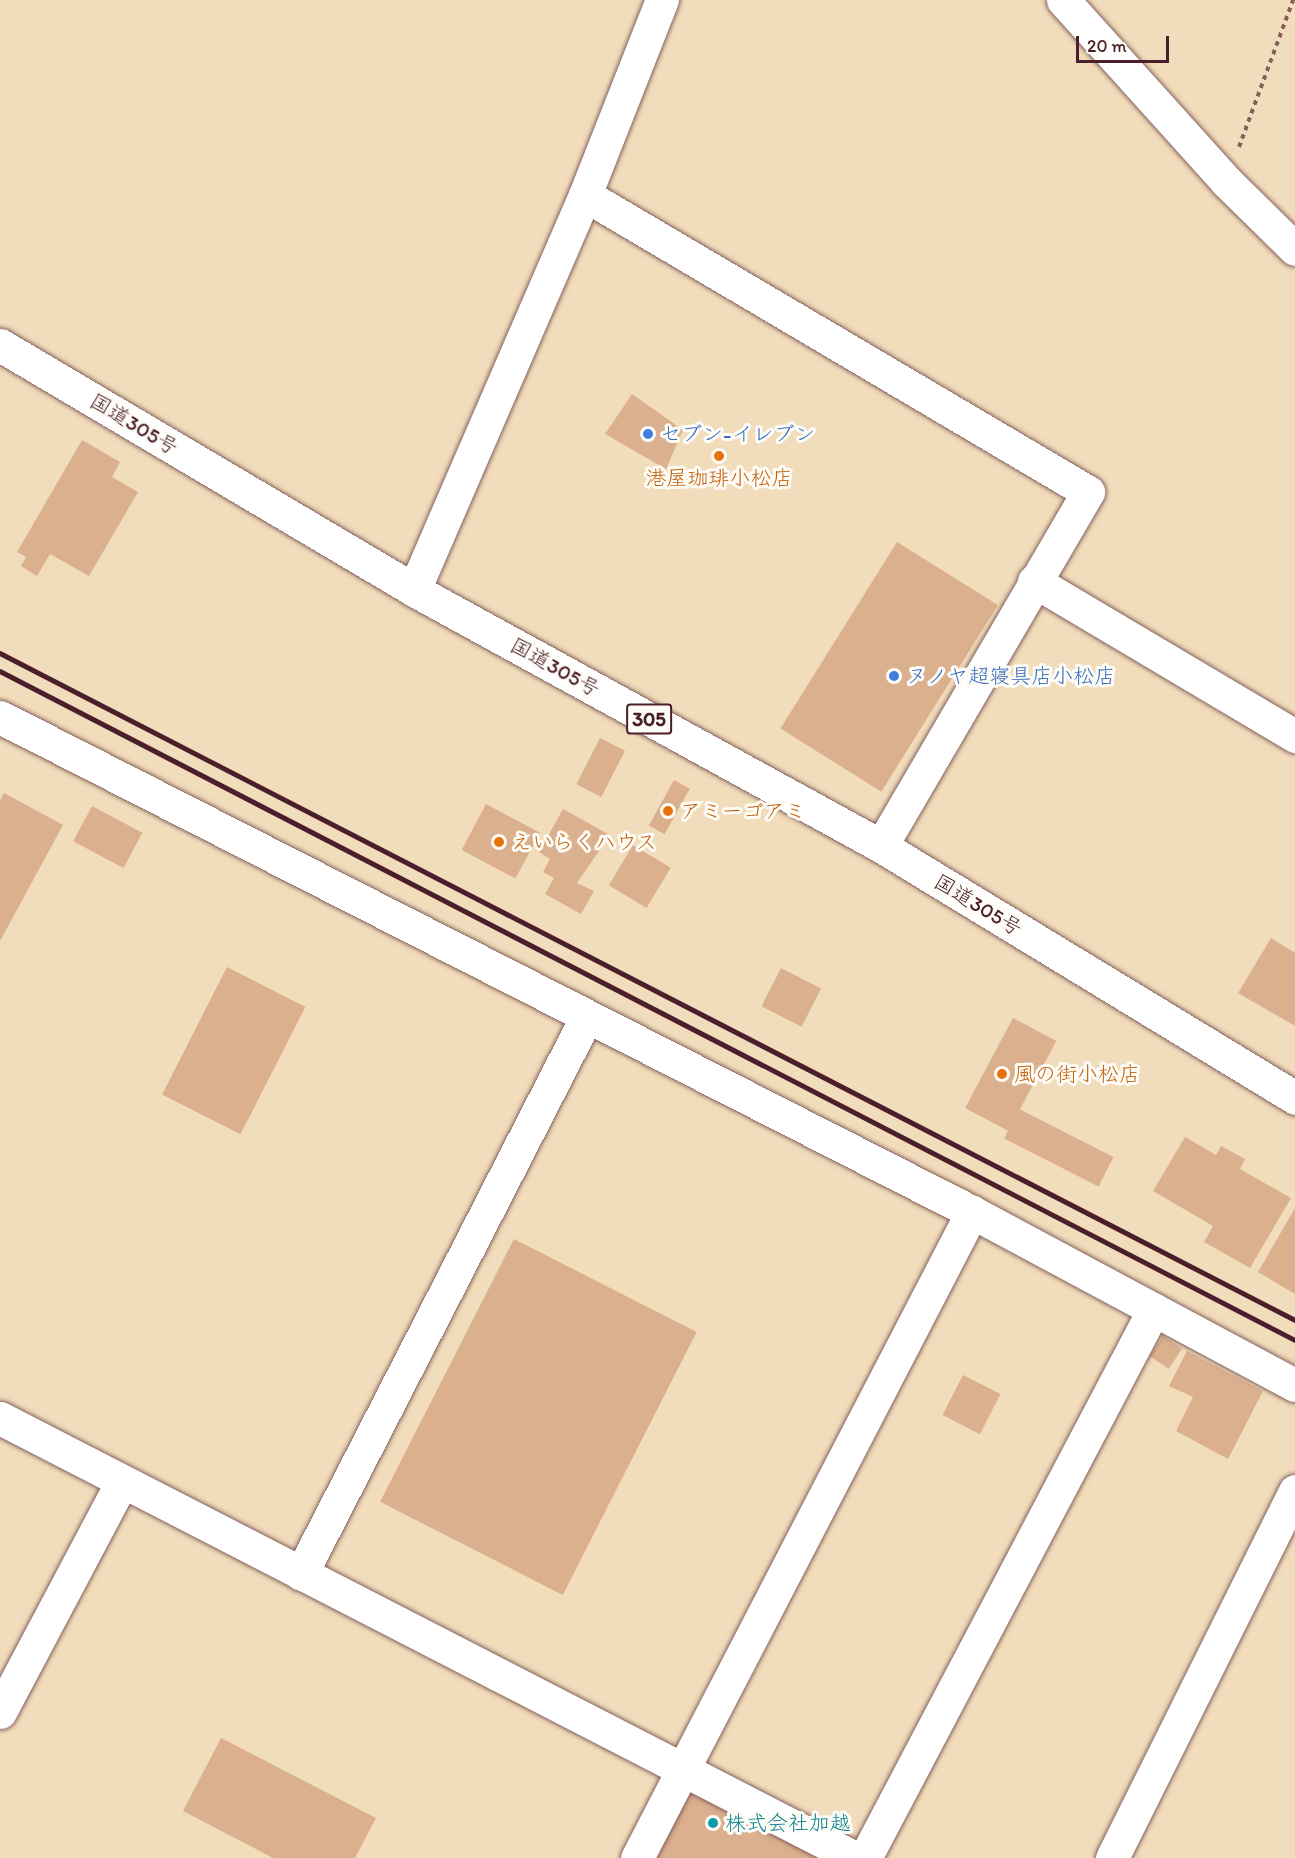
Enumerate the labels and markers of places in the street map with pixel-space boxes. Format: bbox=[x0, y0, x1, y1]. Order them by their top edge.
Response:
place label: セブン-イレブン bbox=[660, 421, 815, 447]
marker: セブン-イレブン bbox=[641, 427, 655, 441]
marker: 港屋珈琲小松店 bbox=[712, 449, 726, 463]
place label: 港屋珈琲小松店 bbox=[646, 465, 792, 491]
place label: ヌノヤ超寝具店小松店 bbox=[906, 663, 1116, 689]
marker: ヌノヤ超寝具店小松店 bbox=[887, 669, 901, 683]
place label: アミーゴアミ bbox=[680, 798, 806, 824]
marker: アミーゴアミ bbox=[661, 804, 675, 818]
place label: えいらくハウス bbox=[511, 829, 658, 855]
marker: えいらくハウス bbox=[492, 835, 506, 849]
place label: 風の街小松店 bbox=[1014, 1061, 1140, 1087]
marker: 風の街小松店 bbox=[995, 1067, 1009, 1081]
place label: 株式会社加越 bbox=[725, 1810, 851, 1836]
marker: 株式会社加越 bbox=[706, 1816, 720, 1830]

